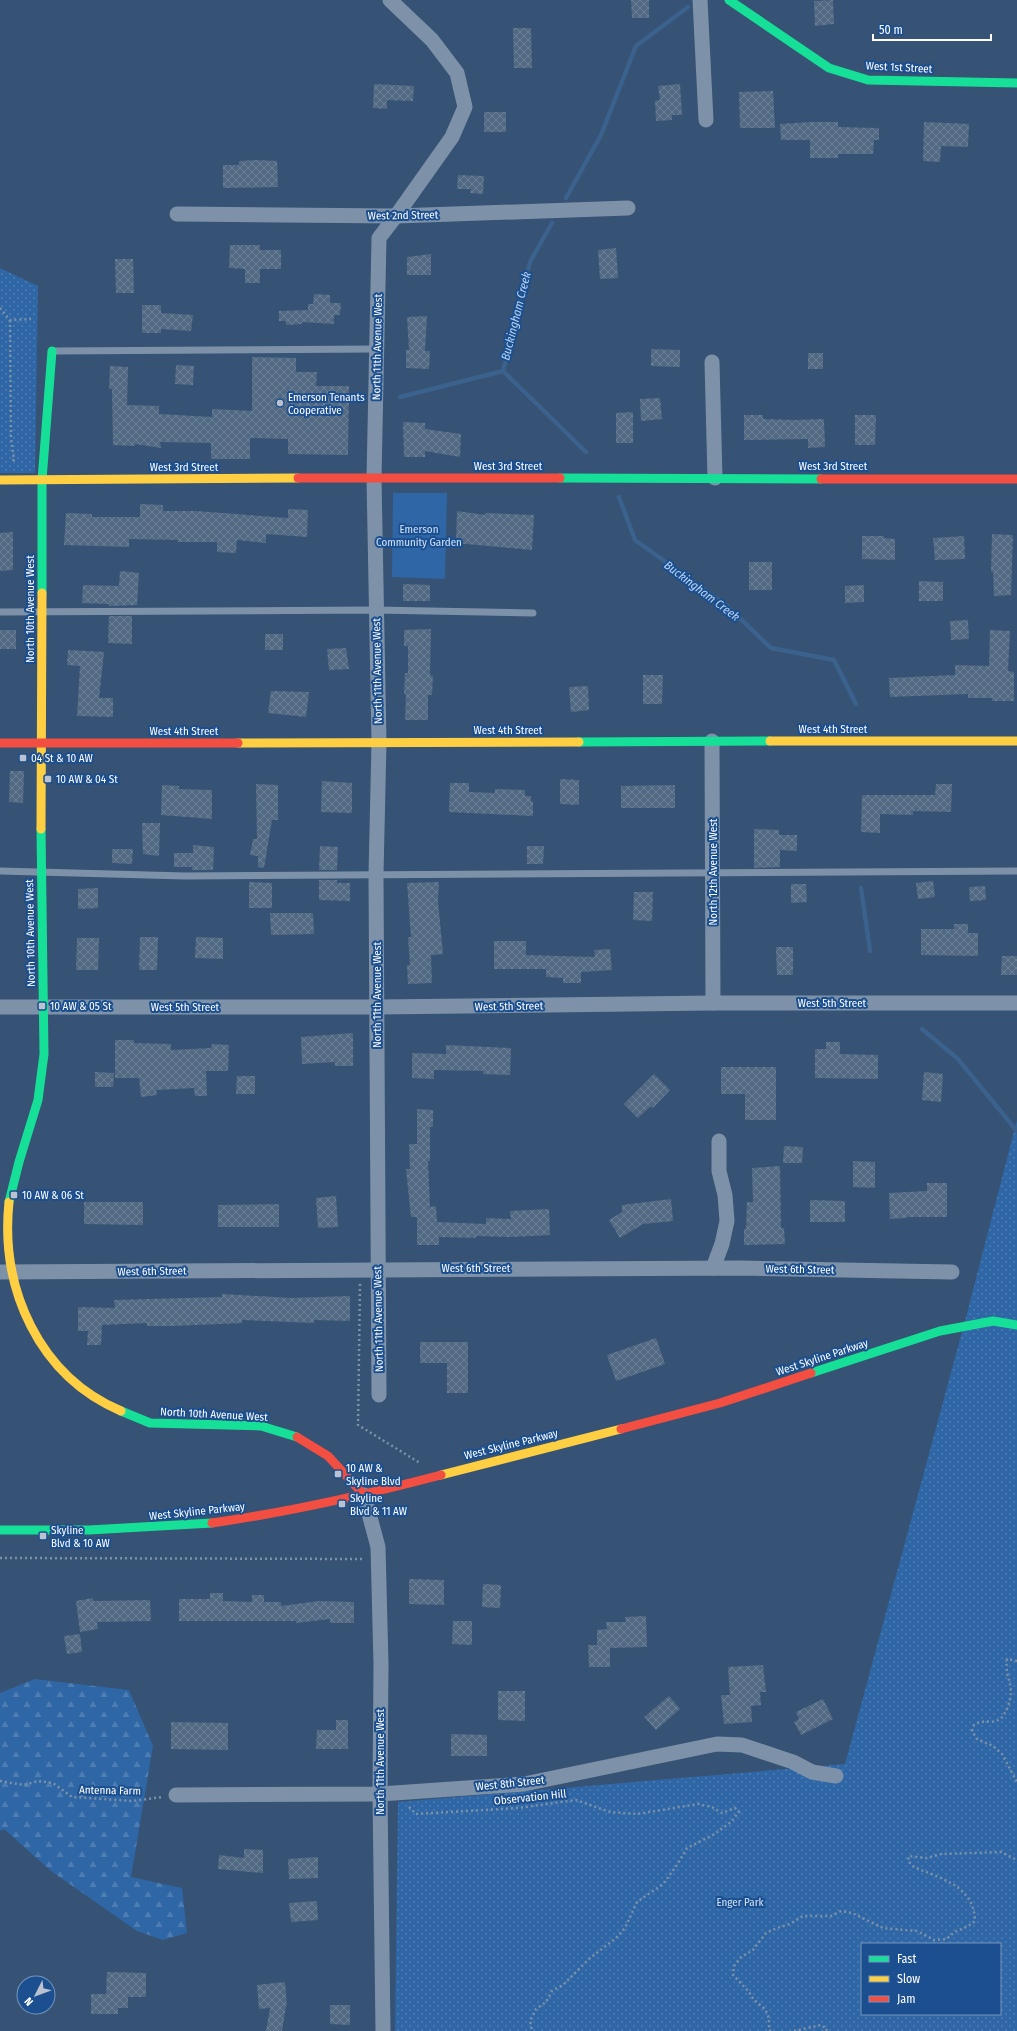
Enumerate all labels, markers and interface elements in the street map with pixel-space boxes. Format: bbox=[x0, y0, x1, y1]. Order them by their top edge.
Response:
scale bar bbox=[873, 16, 991, 42]
text: 50 m bbox=[879, 23, 903, 37]
street label: West 1st Street bbox=[865, 59, 933, 76]
street label: West 2nd Street bbox=[368, 208, 439, 223]
water label: Buckingham Creek bbox=[498, 270, 534, 362]
street label: North 11th Avenue West bbox=[370, 293, 385, 400]
place label: Emerson Tenants Cooperative bbox=[288, 391, 365, 417]
marker: Emerson Tenants Cooperative bbox=[275, 398, 285, 408]
street label: West 3rd Street bbox=[474, 460, 543, 473]
street label: West 3rd Street bbox=[799, 460, 868, 473]
street label: West 3rd Street bbox=[150, 461, 219, 474]
park label: Emerson Community Garden bbox=[376, 523, 462, 549]
street label: North 10th Avenue West bbox=[24, 555, 37, 663]
water label: Buckingham Creek bbox=[662, 558, 743, 624]
street label: North 11th Avenue West bbox=[370, 617, 385, 724]
street label: West 4th Street bbox=[799, 723, 868, 736]
street label: West 4th Street bbox=[474, 724, 543, 737]
street label: West 4th Street bbox=[150, 725, 219, 738]
place label: 04 St & 10 AW bbox=[31, 752, 93, 765]
marker: 04 St & 10 AW bbox=[18, 753, 28, 763]
place label: 10 AW & 04 St bbox=[56, 773, 118, 786]
marker: 10 AW & 04 St bbox=[43, 774, 53, 784]
street label: North 12th Avenue West bbox=[707, 818, 720, 925]
street label: North 10th Avenue West bbox=[23, 879, 38, 987]
street label: North 11th Avenue West bbox=[371, 942, 384, 1048]
street label: West 5th Street bbox=[798, 997, 867, 1010]
street label: West 5th Street bbox=[475, 999, 544, 1014]
place label: 10 AW & 05 St bbox=[50, 1000, 112, 1013]
marker: 10 AW & 05 St bbox=[37, 1001, 47, 1011]
street label: West 5th Street bbox=[151, 1001, 220, 1014]
place label: 10 AW & 06 St bbox=[22, 1189, 84, 1202]
marker: 10 AW & 06 St bbox=[9, 1190, 19, 1200]
street label: West 6th Street bbox=[442, 1262, 511, 1275]
street label: West 6th Street bbox=[765, 1262, 835, 1277]
street label: West 6th Street bbox=[117, 1264, 187, 1279]
street label: North 11th Avenue West bbox=[371, 1265, 386, 1372]
street label: West Skyline Parkway bbox=[774, 1336, 870, 1379]
street label: North 10th Avenue West bbox=[160, 1405, 269, 1424]
street label: West Skyline Parkway bbox=[463, 1427, 559, 1462]
place label: 10 AW & Skyline Blvd bbox=[346, 1462, 401, 1488]
marker: 10 AW & Skyline Blvd bbox=[333, 1469, 343, 1479]
place label: Skyline Blvd & 11 AW bbox=[350, 1492, 407, 1518]
marker: Skyline Blvd & 11 AW bbox=[337, 1499, 347, 1509]
street label: West Skyline Parkway bbox=[149, 1500, 246, 1523]
place label: Skyline Blvd & 10 AW bbox=[51, 1524, 110, 1550]
marker: Skyline Blvd & 10 AW bbox=[38, 1531, 48, 1541]
street label: North 11th Avenue West bbox=[374, 1709, 387, 1815]
street label: West 8th Street bbox=[475, 1773, 545, 1794]
street label: Antenna Farm bbox=[79, 1783, 141, 1798]
street label: Observation Hill bbox=[493, 1787, 567, 1808]
park label: Enger Park bbox=[716, 1896, 764, 1909]
legend bbox=[861, 1943, 1001, 2015]
text: Fast bbox=[897, 1952, 916, 1966]
text: Slow bbox=[897, 1972, 920, 1986]
north arrow bbox=[16, 1975, 56, 2015]
text: Jam bbox=[897, 1992, 915, 2006]
text: N bbox=[22, 1995, 36, 2008]

